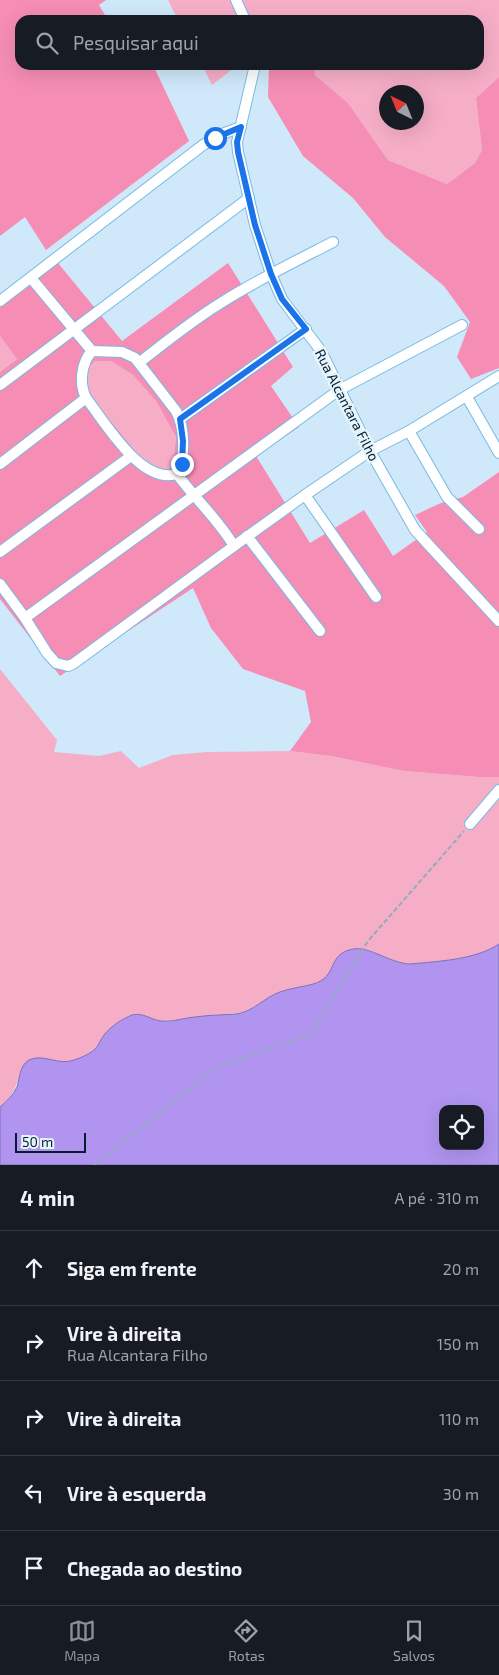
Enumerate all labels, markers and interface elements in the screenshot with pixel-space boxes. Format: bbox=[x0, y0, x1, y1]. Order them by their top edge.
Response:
search box bbox=[15, 15, 484, 70]
icon: search bbox=[33, 29, 61, 57]
text: Pesquisar aqui bbox=[73, 31, 199, 54]
north arrow bbox=[379, 85, 424, 130]
route start bbox=[204, 127, 227, 150]
street label: Rua Alcantara Filho bbox=[312, 346, 383, 464]
route end bbox=[171, 453, 194, 476]
map controls bbox=[439, 1105, 484, 1150]
button: locate bbox=[439, 1105, 484, 1150]
scale bar bbox=[15, 1130, 86, 1153]
text: 50 m bbox=[22, 1133, 53, 1150]
text: 4 min bbox=[20, 1185, 75, 1210]
text: A pé · 310 m bbox=[395, 1188, 479, 1207]
icon: ahead bbox=[20, 1254, 48, 1282]
text: Siga em frente bbox=[67, 1257, 197, 1280]
text: 20 m bbox=[443, 1259, 479, 1278]
text: Vire à direita bbox=[67, 1322, 181, 1345]
icon: right bbox=[20, 1329, 48, 1357]
text: 150 m bbox=[437, 1334, 479, 1353]
text: Rua Alcantara Filho bbox=[67, 1345, 208, 1364]
icon: right bbox=[20, 1404, 48, 1432]
text: Vire à direita bbox=[67, 1407, 181, 1430]
text: 110 m bbox=[439, 1409, 479, 1428]
icon: left bbox=[20, 1479, 48, 1507]
text: Vire à esquerda bbox=[67, 1482, 206, 1505]
text: 30 m bbox=[443, 1484, 479, 1503]
icon: arrive bbox=[20, 1554, 48, 1582]
text: Chegada ao destino bbox=[67, 1557, 242, 1580]
tab: Mapa bbox=[64, 1617, 100, 1664]
tab: Rotas bbox=[228, 1617, 265, 1664]
tab: Salvos bbox=[393, 1617, 435, 1664]

